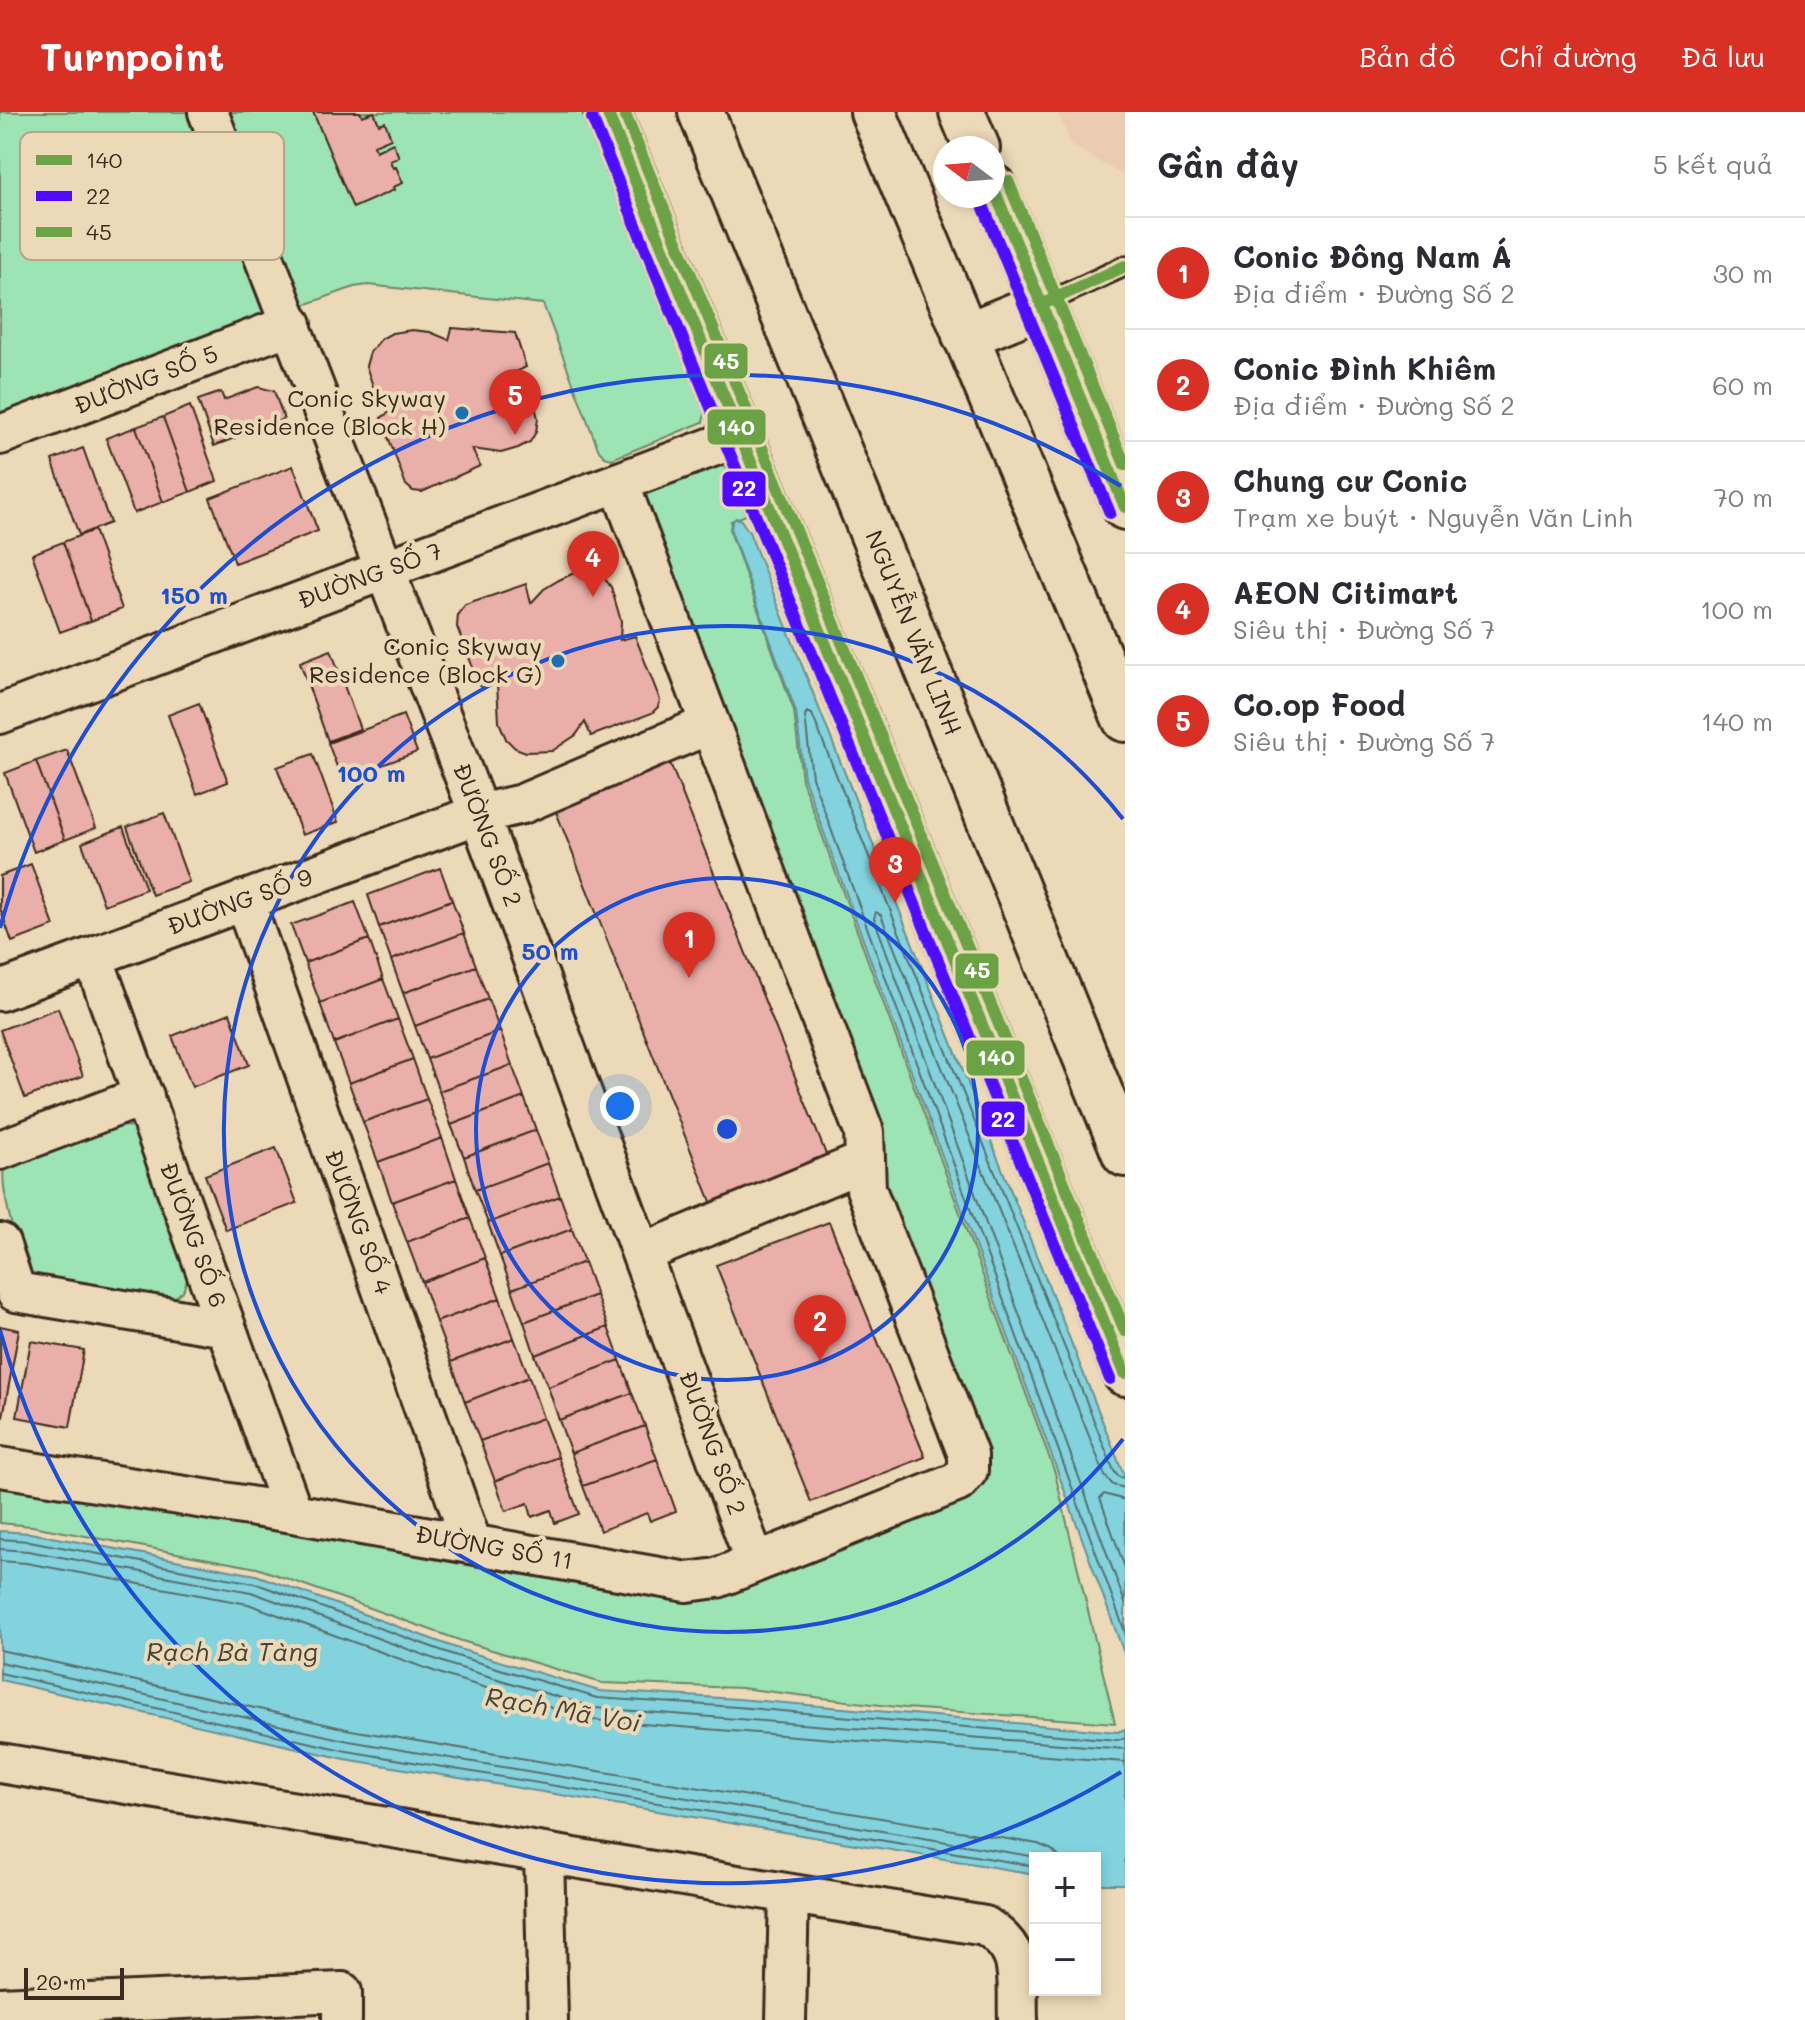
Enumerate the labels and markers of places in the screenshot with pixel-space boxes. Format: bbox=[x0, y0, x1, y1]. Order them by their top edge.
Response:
pin: 5 bbox=[489, 369, 541, 435]
place label: Conic Skyway Residence (Block H) bbox=[214, 382, 446, 441]
marker: Conic Skyway Residence (Block H) bbox=[453, 404, 471, 422]
pin: 4 bbox=[567, 531, 619, 597]
place label: Conic Skyway Residence (Block G) bbox=[309, 630, 542, 689]
marker: Conic Skyway Residence (Block G) bbox=[549, 652, 567, 670]
pin: 3 bbox=[869, 837, 921, 903]
pin: 1 bbox=[663, 912, 715, 978]
centre of rings bbox=[713, 1115, 741, 1143]
pin: 2 bbox=[794, 1295, 846, 1361]

